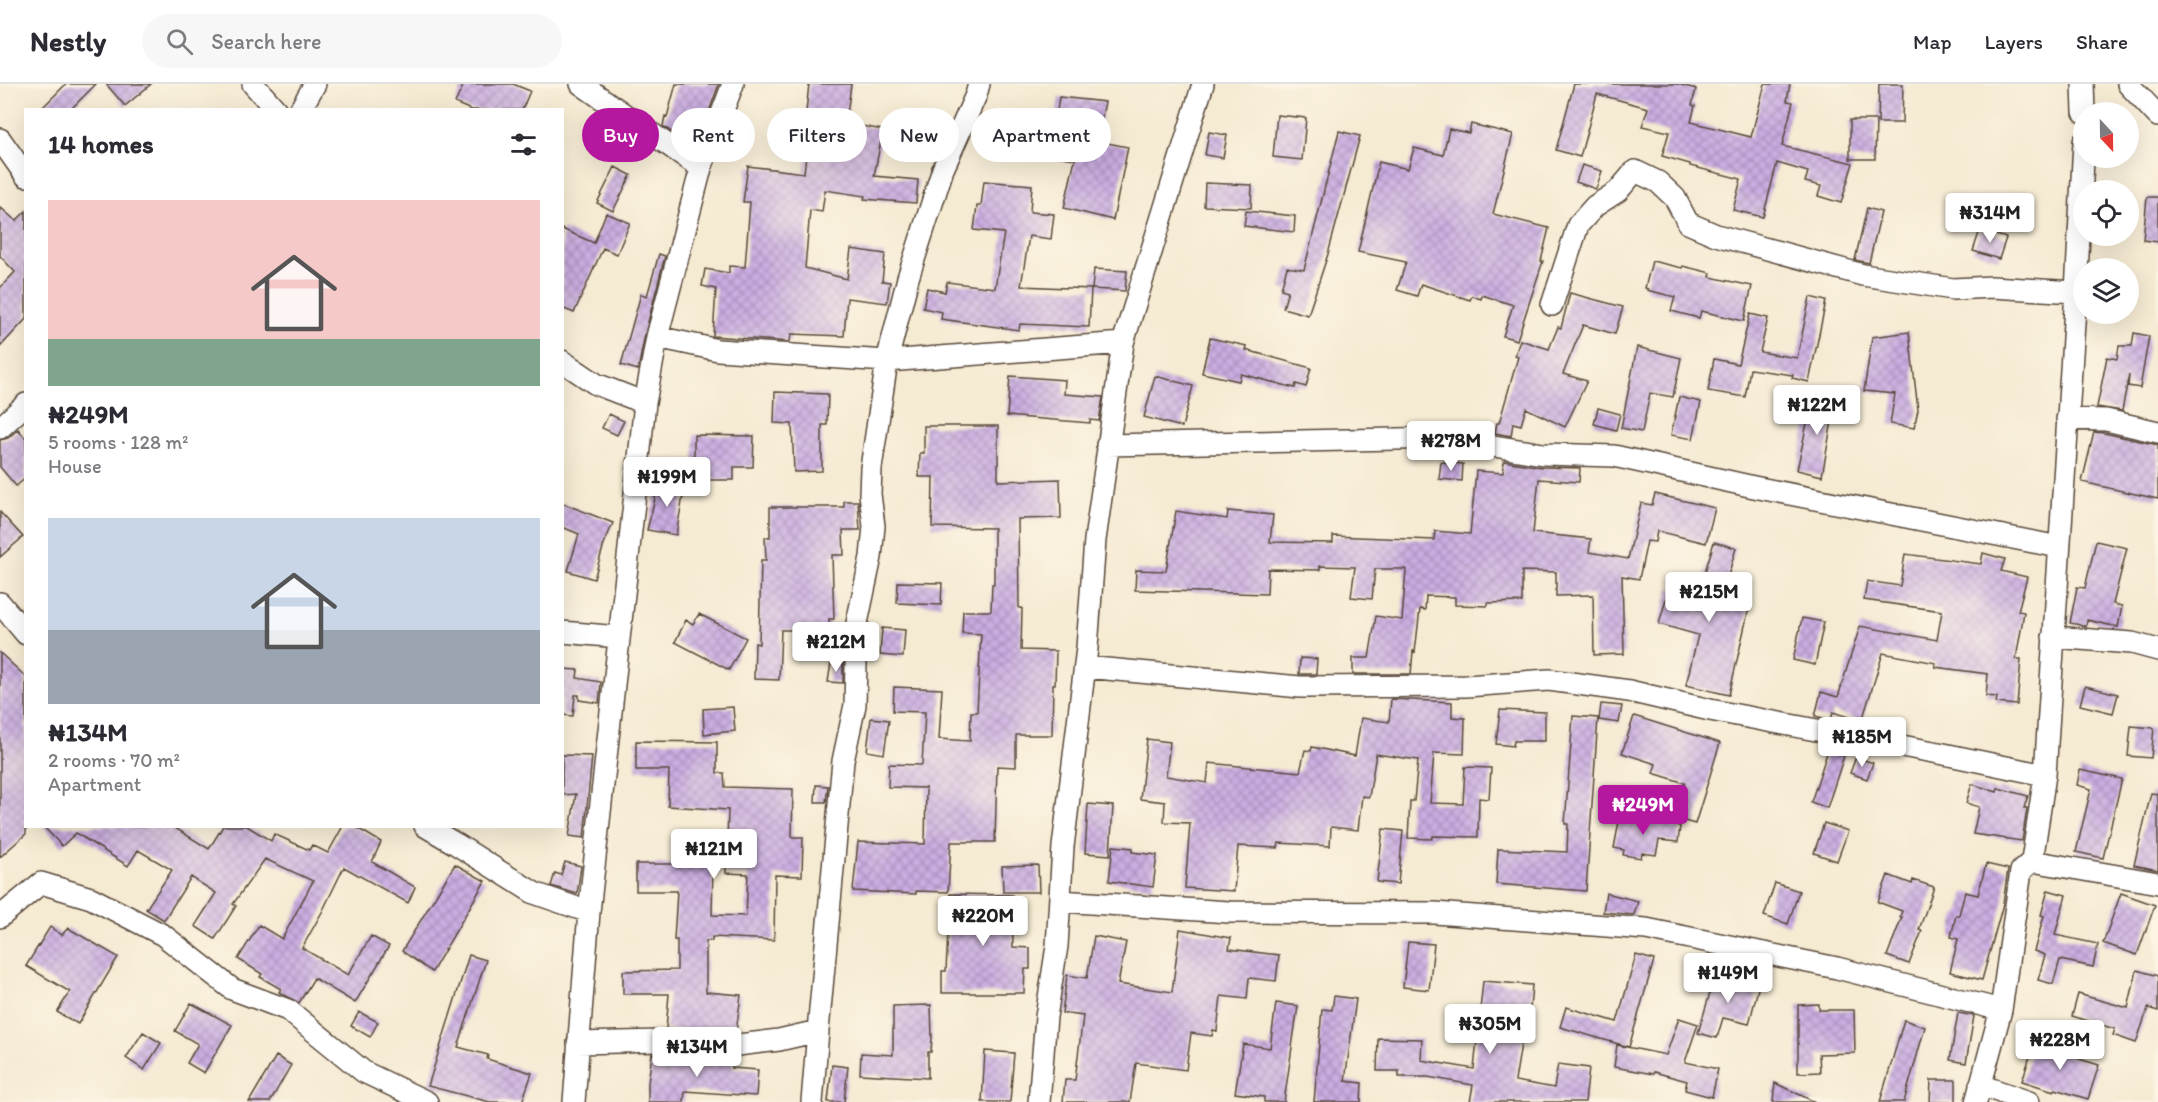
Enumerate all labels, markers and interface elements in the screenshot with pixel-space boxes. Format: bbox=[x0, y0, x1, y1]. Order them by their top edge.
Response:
search box bbox=[142, 14, 562, 68]
text: Nestly bbox=[30, 24, 106, 58]
icon: search bbox=[163, 25, 196, 58]
text: Search here bbox=[211, 28, 322, 55]
text: Map bbox=[1913, 29, 1952, 54]
text: Layers bbox=[1985, 29, 2043, 54]
text: Share bbox=[2076, 29, 2128, 54]
north arrow bbox=[2073, 102, 2139, 168]
map controls bbox=[2073, 102, 2139, 324]
chip: Buy bbox=[582, 108, 659, 162]
chip: Rent bbox=[671, 108, 755, 162]
chip: Filters bbox=[767, 108, 867, 162]
chip: New bbox=[879, 108, 959, 162]
chip: Apartment bbox=[971, 108, 1111, 162]
text: 14 homes bbox=[48, 128, 154, 160]
icon: filters bbox=[507, 128, 540, 161]
button: locate bbox=[2073, 180, 2139, 246]
pin: ₦314M bbox=[1948, 193, 2032, 244]
text: ₦314M bbox=[1959, 200, 2021, 224]
icon: home bbox=[240, 239, 348, 347]
button: layers bbox=[2073, 258, 2139, 324]
pin: ₦122M bbox=[1775, 385, 1859, 436]
text: ₦122M bbox=[1787, 392, 1847, 416]
text: ₦249M bbox=[48, 398, 129, 430]
pin: ₦278M bbox=[1409, 421, 1493, 472]
text: ₦278M bbox=[1421, 428, 1481, 452]
text: 5 rooms · 128 m² bbox=[48, 430, 189, 454]
text: House bbox=[48, 454, 102, 478]
pin: ₦199M bbox=[625, 457, 709, 508]
text: ₦199M bbox=[637, 464, 697, 488]
icon: home bbox=[240, 557, 348, 665]
pin: ₦215M bbox=[1667, 572, 1751, 623]
text: ₦215M bbox=[1679, 579, 1739, 603]
pin: ₦212M bbox=[794, 622, 878, 673]
text: ₦212M bbox=[806, 629, 866, 653]
text: ₦134M bbox=[48, 716, 128, 748]
pin: ₦185M bbox=[1820, 717, 1904, 768]
text: ₦185M bbox=[1832, 724, 1892, 748]
text: 2 rooms · 70 m² bbox=[48, 748, 180, 772]
text: Apartment bbox=[48, 772, 141, 796]
pin: ₦249M bbox=[1601, 785, 1685, 836]
text: ₦249M bbox=[1612, 792, 1674, 816]
pin: ₦121M bbox=[672, 829, 756, 880]
text: ₦121M bbox=[685, 836, 743, 860]
pin: ₦220M bbox=[941, 896, 1025, 947]
text: ₦220M bbox=[952, 903, 1014, 927]
pin: ₦149M bbox=[1686, 953, 1770, 1004]
text: ₦149M bbox=[1698, 960, 1758, 984]
pin: ₦305M bbox=[1448, 1004, 1532, 1055]
text: ₦305M bbox=[1459, 1011, 1521, 1035]
pin: ₦228M bbox=[2018, 1020, 2102, 1071]
pin: ₦134M bbox=[655, 1027, 739, 1078]
text: ₦228M bbox=[2029, 1027, 2091, 1051]
text: ₦134M bbox=[666, 1034, 728, 1058]

